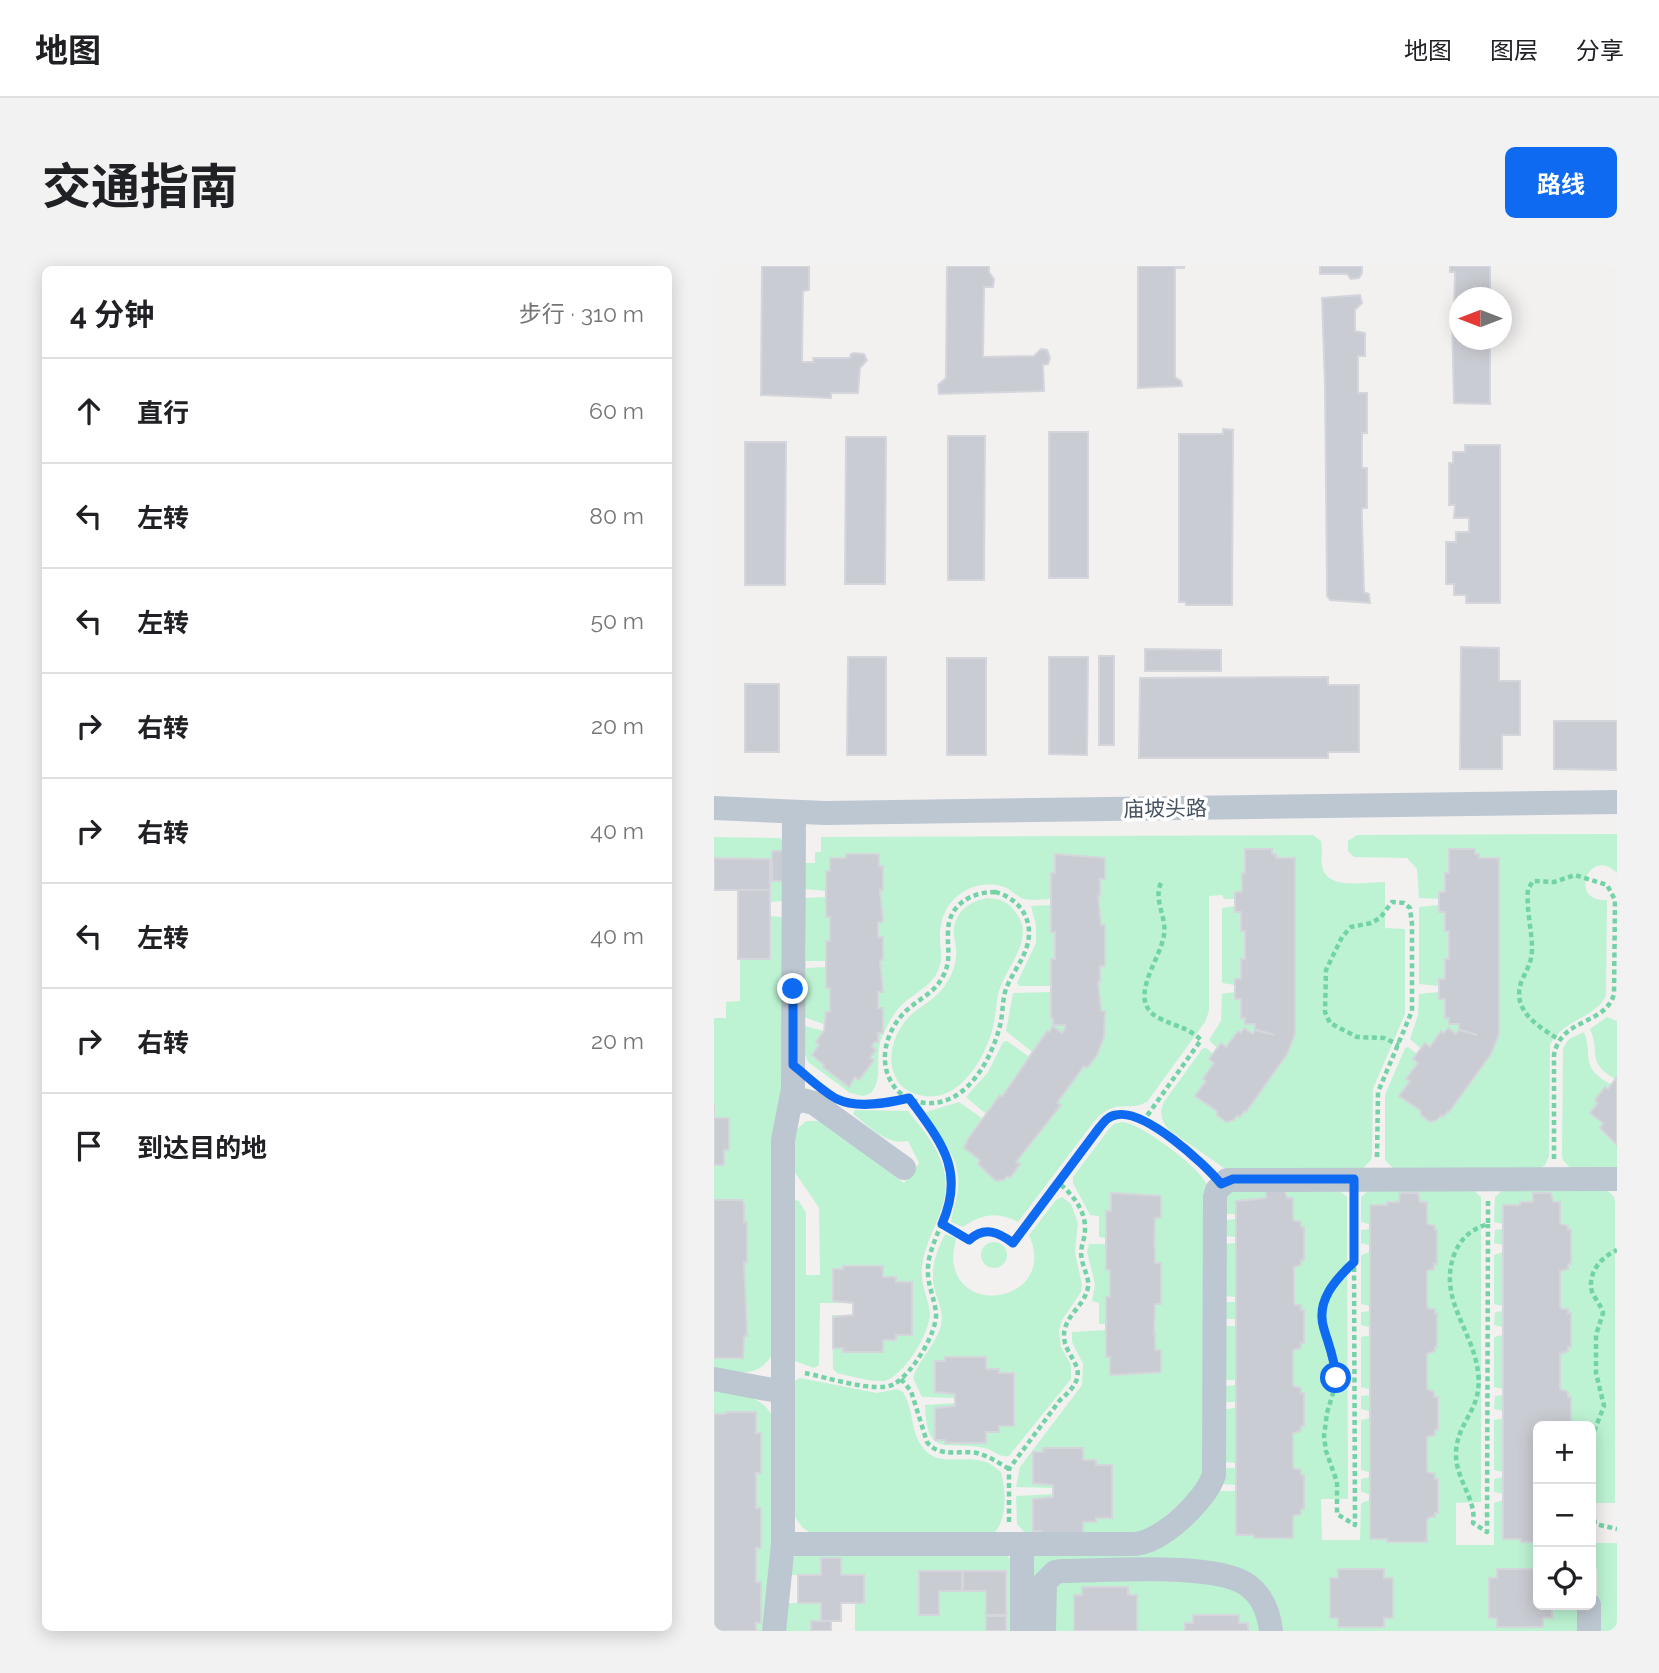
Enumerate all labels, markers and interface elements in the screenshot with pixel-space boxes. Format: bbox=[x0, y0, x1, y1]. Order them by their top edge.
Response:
text: 地图 bbox=[35, 31, 101, 70]
text: 地图 bbox=[1404, 36, 1452, 65]
text: 图层 bbox=[1490, 36, 1538, 65]
text: 分享 bbox=[1576, 36, 1624, 65]
button: 路线 bbox=[1505, 147, 1617, 218]
text: 交通指南 bbox=[42, 158, 238, 215]
north arrow bbox=[1449, 287, 1512, 350]
text: 4 分钟 bbox=[70, 297, 154, 332]
text: 步行 · 310 m bbox=[519, 300, 644, 327]
icon: ahead bbox=[70, 392, 108, 430]
text: 60 m bbox=[589, 397, 644, 424]
text: 直行 bbox=[137, 398, 189, 428]
icon: left bbox=[70, 497, 108, 535]
text: 80 m bbox=[589, 502, 644, 529]
text: 左转 bbox=[137, 503, 189, 533]
icon: left bbox=[70, 602, 108, 640]
text: 50 m bbox=[590, 607, 644, 634]
text: 左转 bbox=[137, 608, 189, 638]
icon: right bbox=[70, 707, 108, 745]
text: 20 m bbox=[591, 712, 644, 739]
text: 右转 bbox=[137, 713, 189, 743]
street label: 庙坡头路 bbox=[1123, 795, 1207, 822]
icon: right bbox=[70, 812, 108, 850]
text: 40 m bbox=[590, 817, 644, 844]
text: 右转 bbox=[137, 818, 189, 848]
icon: left bbox=[70, 917, 108, 955]
text: 40 m bbox=[590, 922, 644, 949]
text: 左转 bbox=[137, 923, 189, 953]
route end bbox=[777, 973, 808, 1004]
icon: right bbox=[70, 1022, 108, 1060]
text: 20 m bbox=[591, 1027, 644, 1054]
text: 右转 bbox=[137, 1028, 189, 1058]
icon: arrive bbox=[70, 1127, 108, 1165]
text: 到达目的地 bbox=[137, 1133, 267, 1163]
route start bbox=[1320, 1362, 1351, 1393]
map controls bbox=[1533, 1421, 1596, 1610]
button: + bbox=[1533, 1421, 1596, 1484]
button: − bbox=[1533, 1484, 1596, 1547]
button: locate bbox=[1533, 1547, 1596, 1610]

